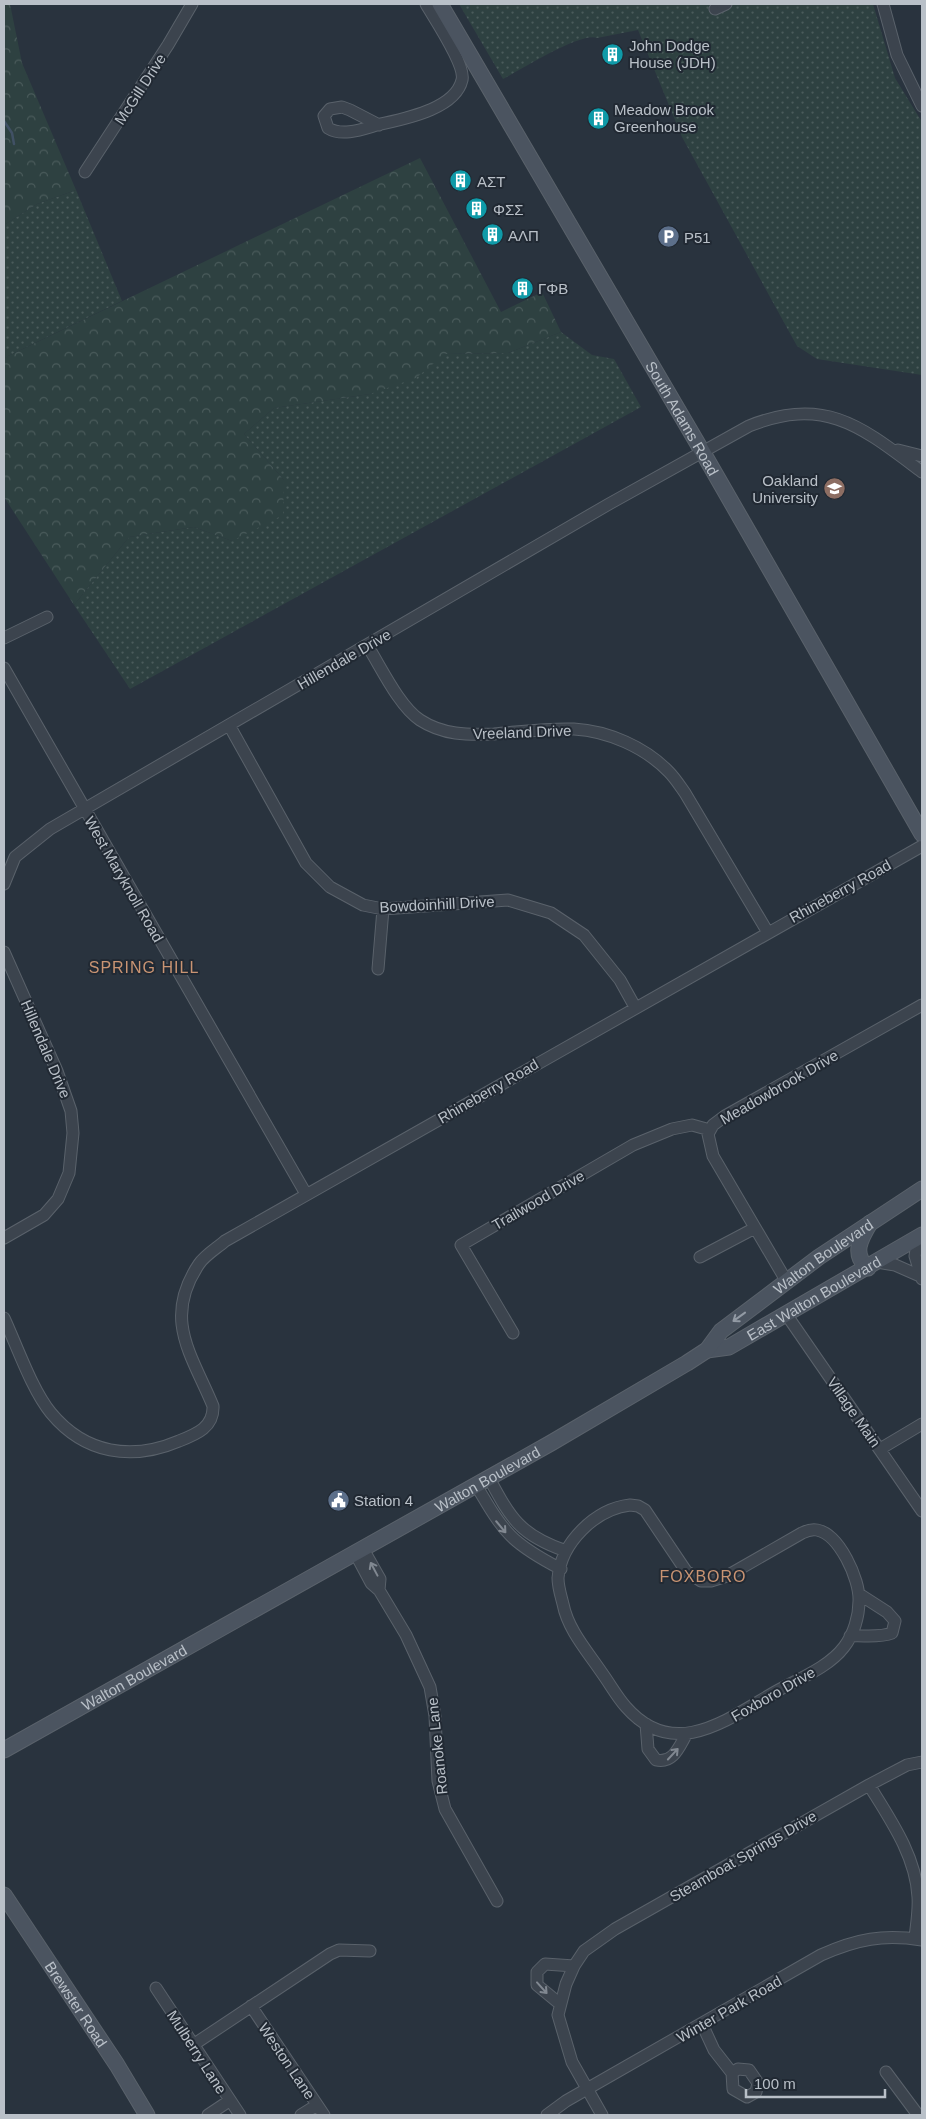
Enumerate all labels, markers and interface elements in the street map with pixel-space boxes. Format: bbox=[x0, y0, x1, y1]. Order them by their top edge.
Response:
place label: John Dodge House (JDH) bbox=[629, 37, 716, 71]
building icon: John Dodge House (JDH) bbox=[601, 42, 625, 66]
street label: McGill Drive bbox=[111, 50, 169, 128]
place label: Meadow Brook Greenhouse bbox=[614, 101, 715, 135]
building icon: Meadow Brook Greenhouse bbox=[586, 106, 610, 130]
building icon: AΣΤ bbox=[449, 169, 473, 193]
place label: AΣΤ bbox=[477, 173, 505, 190]
building icon: ΦΣΣ bbox=[465, 197, 489, 221]
place label: ΦΣΣ bbox=[493, 201, 524, 218]
building icon: AΛΠ bbox=[480, 223, 504, 247]
parking icon: P51 bbox=[656, 225, 680, 249]
place label: AΛΠ bbox=[508, 227, 539, 244]
place label: P51 bbox=[684, 229, 711, 246]
building icon: ΓΦB bbox=[510, 276, 534, 300]
place label: ΓΦB bbox=[538, 280, 568, 297]
street label: South Adams Road bbox=[643, 358, 723, 478]
place label: Oakland University bbox=[752, 472, 818, 506]
school or university icon: Oakland University bbox=[822, 477, 846, 501]
street label: Hillendale Drive bbox=[294, 625, 394, 693]
street label: Vreeland Drive bbox=[472, 722, 572, 742]
street label: West Maryknoll Road bbox=[81, 813, 167, 945]
street label: Rhineberry Road bbox=[786, 856, 894, 926]
street label: Bowdoinhill Drive bbox=[379, 893, 495, 915]
district label: SPRING HILL bbox=[89, 959, 199, 976]
street label: Hillendale Drive bbox=[18, 997, 74, 1101]
street label: Meadowbrook Drive bbox=[717, 1046, 841, 1128]
street label: Rhineberry Road bbox=[435, 1055, 541, 1127]
street label: Trailwood Drive bbox=[489, 1167, 587, 1233]
street label: Walton Boulevard bbox=[770, 1215, 876, 1297]
street label: East Walton Boulevard bbox=[744, 1252, 884, 1343]
one-way arrow bbox=[732, 1312, 746, 1322]
street label: Village Main bbox=[824, 1374, 884, 1450]
street label: Walton Boulevard bbox=[432, 1443, 543, 1515]
public building icon: Station 4 bbox=[326, 1488, 350, 1512]
place label: Station 4 bbox=[354, 1492, 413, 1509]
one-way arrow bbox=[496, 1520, 507, 1533]
one-way arrow bbox=[369, 1561, 379, 1576]
district label: FOXBORO bbox=[659, 1568, 747, 1585]
street label: Walton Boulevard bbox=[78, 1641, 190, 1713]
street label: Foxboro Drive bbox=[728, 1663, 818, 1725]
street label: Roanoke Lane bbox=[423, 1697, 451, 1795]
one-way arrow bbox=[666, 1748, 678, 1761]
street label: Steamboat Springs Drive bbox=[667, 1807, 819, 1905]
street label: Brewster Road bbox=[42, 1958, 111, 2050]
street label: Winter Park Road bbox=[673, 1972, 785, 2046]
one-way arrow bbox=[537, 1982, 548, 1995]
street label: Mulberry Lane bbox=[164, 2007, 230, 2097]
street label: Weston Lane bbox=[255, 2020, 319, 2102]
scale bar bbox=[746, 2066, 885, 2098]
text: 100 m bbox=[754, 2075, 796, 2092]

